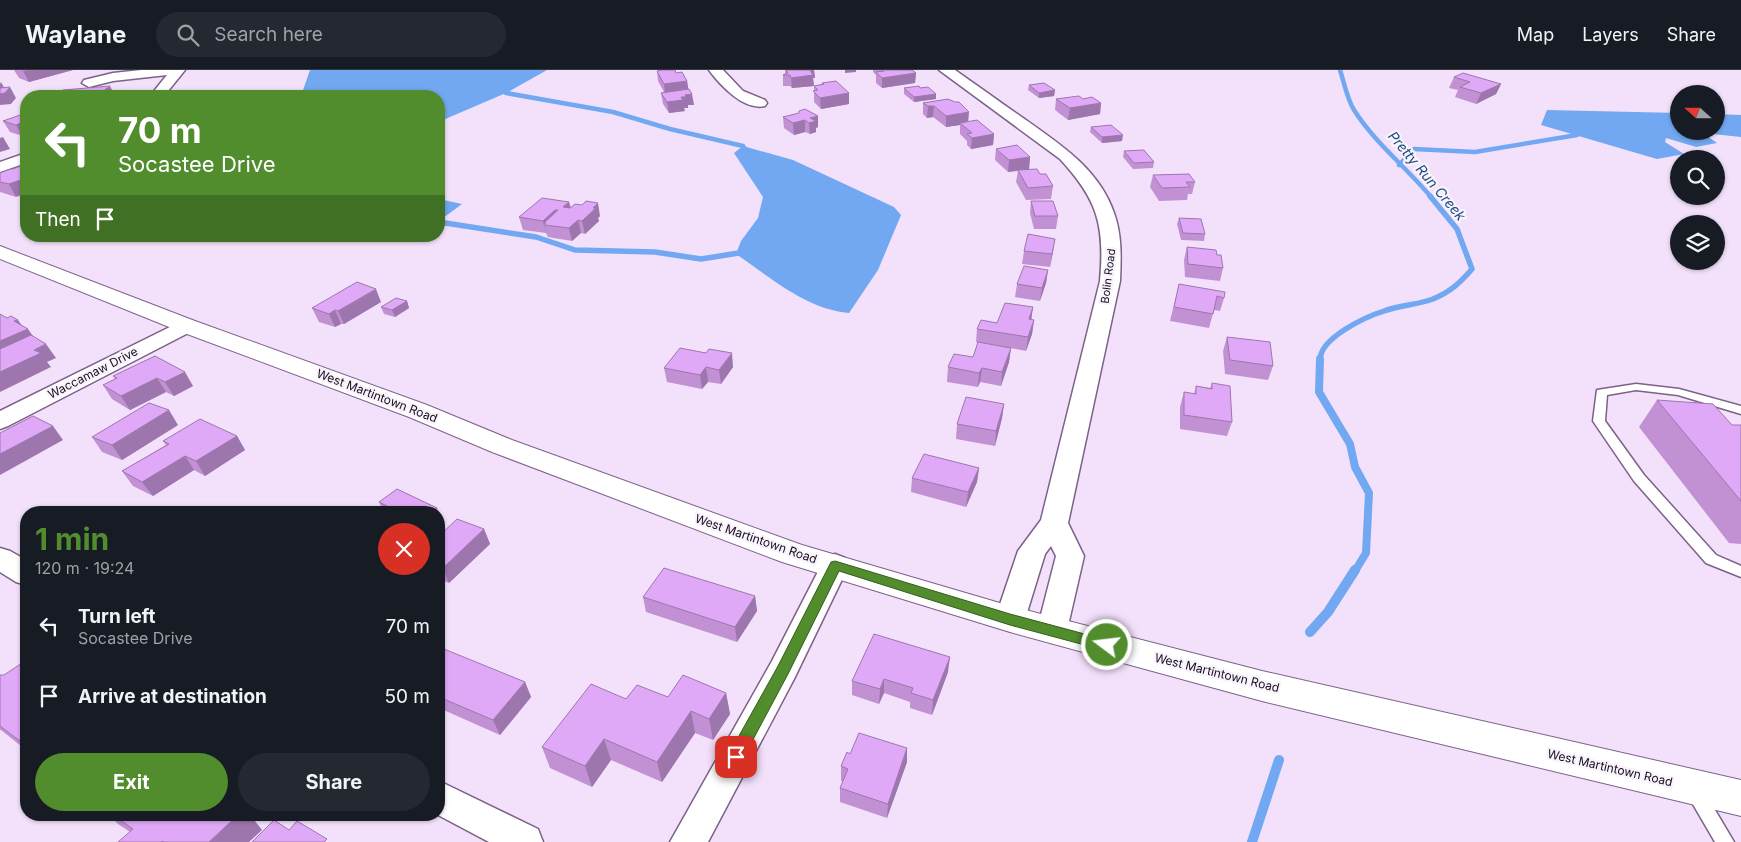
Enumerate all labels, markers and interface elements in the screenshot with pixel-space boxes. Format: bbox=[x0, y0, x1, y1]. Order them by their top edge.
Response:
search box bbox=[156, 12, 506, 57]
text: Waylane bbox=[25, 20, 126, 49]
icon: search bbox=[174, 21, 202, 49]
text: Search here bbox=[214, 23, 323, 46]
text: Map bbox=[1517, 24, 1554, 45]
text: Layers bbox=[1582, 24, 1639, 45]
text: Share bbox=[1667, 24, 1716, 45]
north arrow bbox=[1670, 85, 1725, 140]
map controls bbox=[1670, 85, 1725, 270]
text: 70 m bbox=[118, 109, 202, 151]
icon: left bbox=[35, 110, 100, 175]
water label: Pretty Run Creek bbox=[1385, 127, 1470, 224]
button: search bbox=[1670, 150, 1725, 205]
text: Socastee Drive bbox=[118, 151, 275, 177]
icon: arrive bbox=[91, 205, 119, 233]
text: Then bbox=[35, 208, 81, 231]
button: layers bbox=[1670, 215, 1725, 270]
street label: Bolin Road bbox=[1098, 248, 1118, 304]
street label: Waccamaw Drive bbox=[45, 343, 140, 402]
street label: West Martintown Road bbox=[315, 366, 440, 425]
street label: West Martintown Road bbox=[693, 511, 819, 566]
text: 1 min bbox=[35, 521, 109, 557]
button: close bbox=[378, 523, 430, 575]
text: 120 m · 19:24 bbox=[35, 558, 134, 578]
text: Turn left bbox=[78, 605, 156, 628]
icon: left bbox=[35, 612, 63, 640]
text: 70 m bbox=[386, 615, 430, 638]
position arrow bbox=[1080, 618, 1132, 670]
text: Socastee Drive bbox=[78, 628, 193, 648]
street label: West Martintown Road bbox=[1153, 650, 1281, 695]
icon: arrive bbox=[35, 682, 63, 710]
text: Arrive at destination bbox=[78, 685, 267, 708]
text: 50 m bbox=[384, 685, 430, 708]
pin bbox=[715, 736, 757, 778]
icon: arrive bbox=[722, 743, 750, 771]
street label: West Martintown Road bbox=[1546, 746, 1674, 789]
button: Exit bbox=[35, 753, 228, 811]
button: Share bbox=[238, 753, 430, 811]

